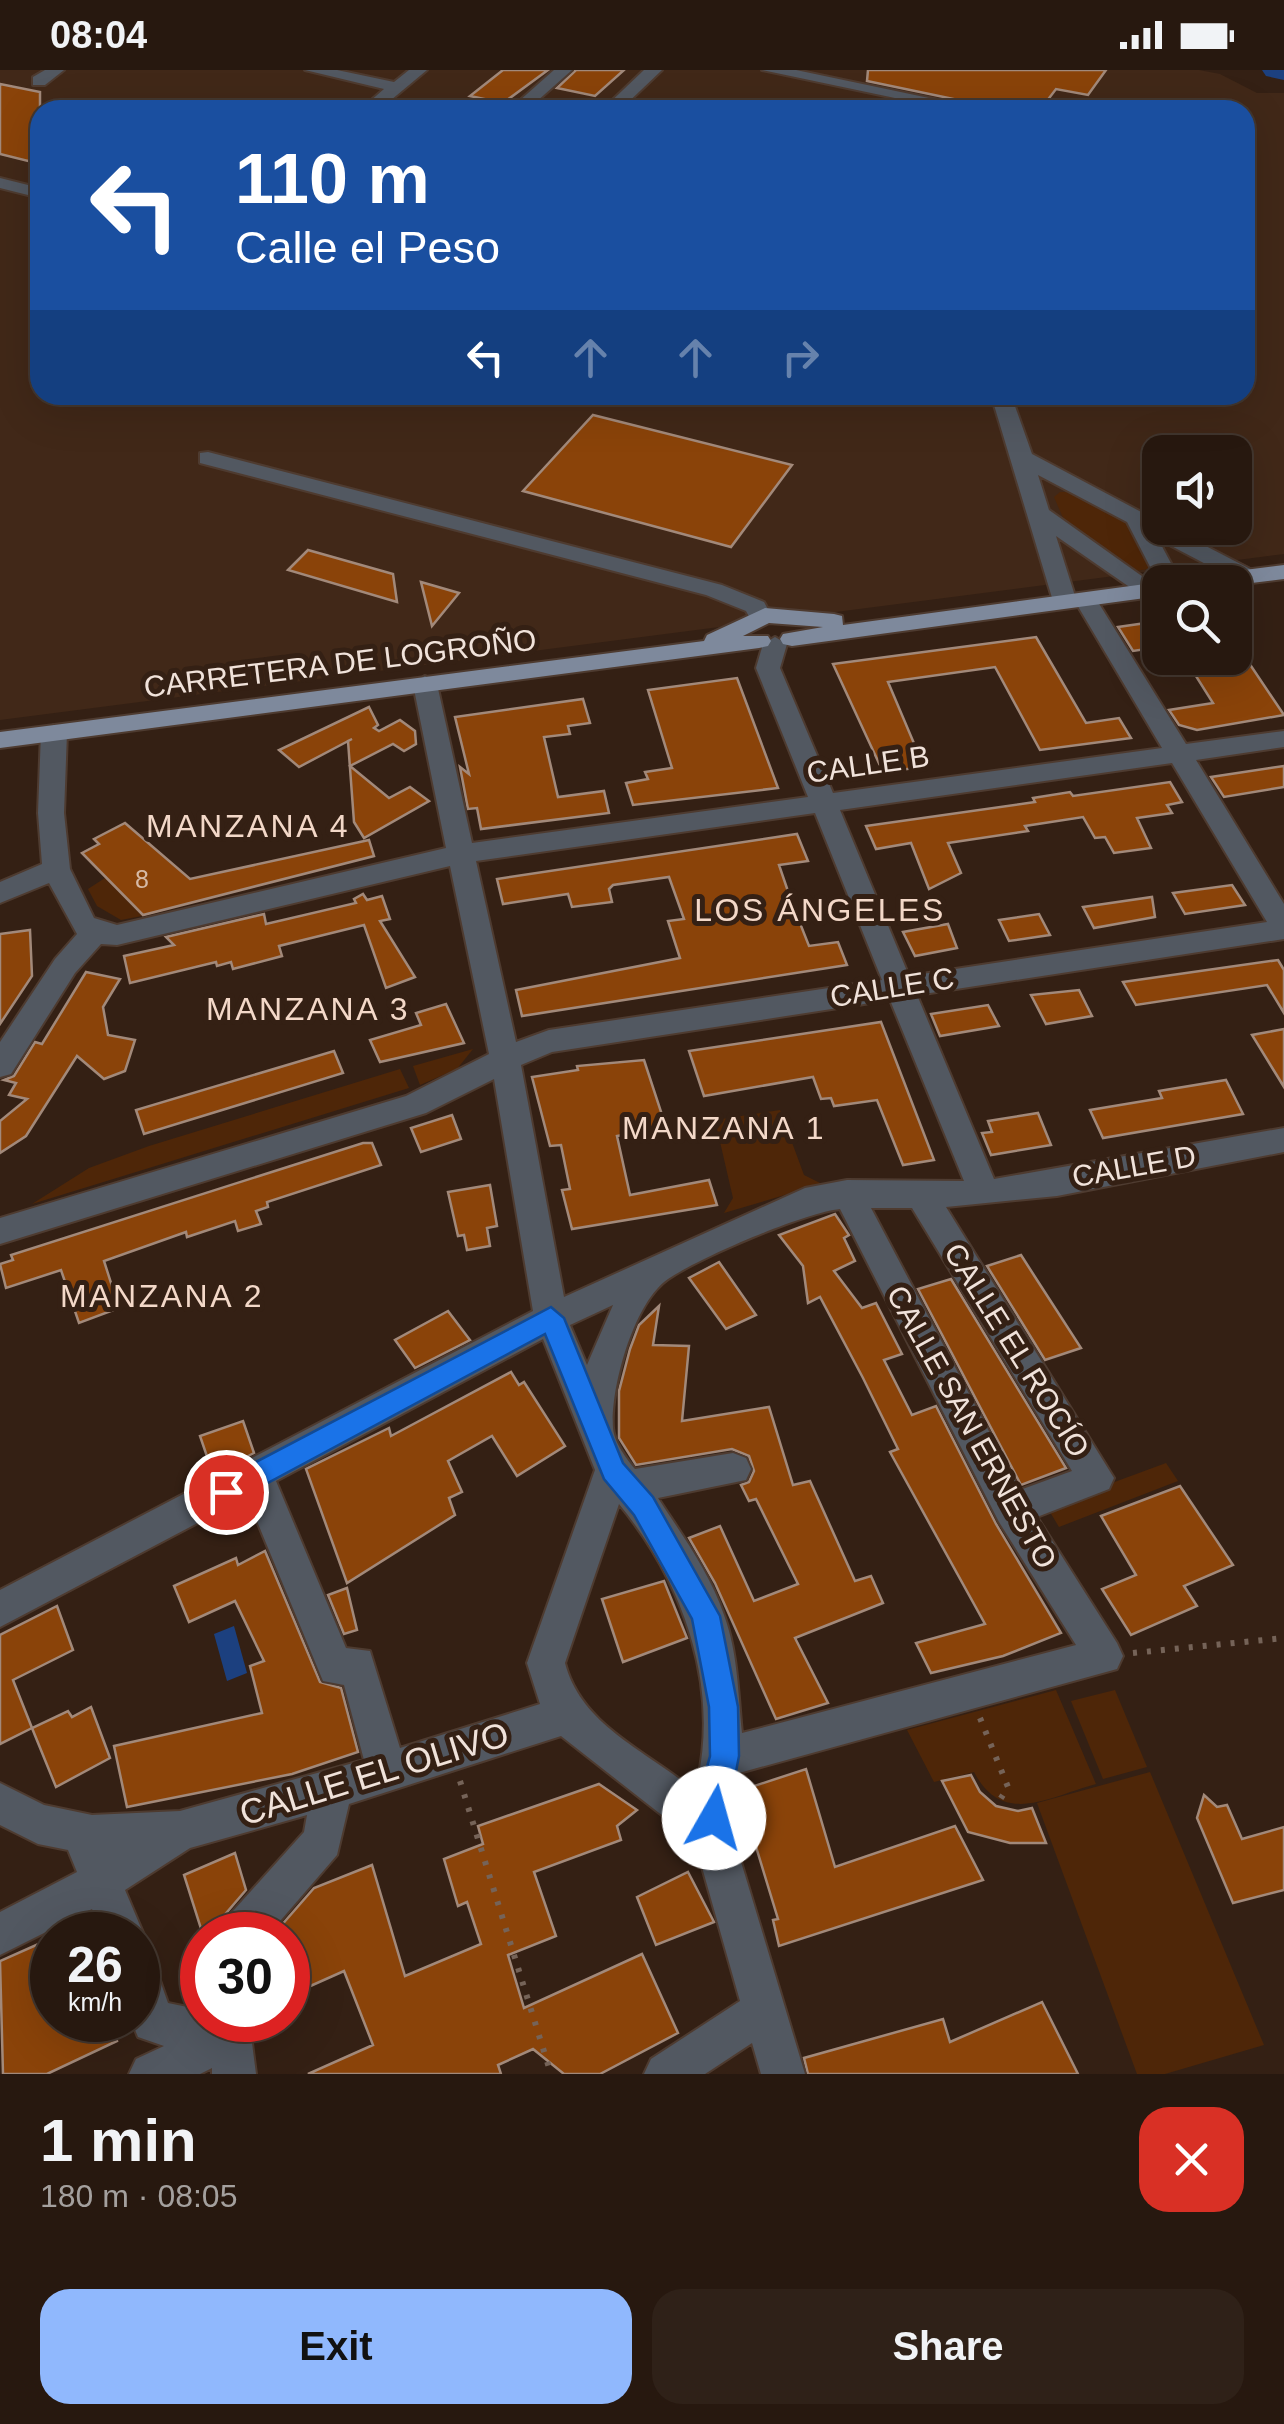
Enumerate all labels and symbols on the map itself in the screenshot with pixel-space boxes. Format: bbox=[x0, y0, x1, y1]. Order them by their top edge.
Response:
street label: CARRETERA DE LOGROÑO bbox=[142, 623, 538, 703]
street label: CALLE B bbox=[805, 739, 931, 789]
district label: MANZANA 4 bbox=[146, 808, 350, 844]
house number: 8 bbox=[135, 865, 149, 893]
district label: LOS ÁNGELES bbox=[694, 892, 946, 928]
street label: CALLE C bbox=[828, 961, 956, 1013]
district label: MANZANA 3 bbox=[206, 991, 410, 1027]
district label: MANZANA 1 bbox=[622, 1110, 826, 1146]
street label: CALLE D bbox=[1070, 1139, 1198, 1193]
street label: CALLE EL ROCÍO bbox=[938, 1237, 1096, 1463]
district label: MANZANA 2 bbox=[60, 1278, 264, 1314]
street label: CALLE SAN ERNESTO bbox=[881, 1280, 1063, 1574]
pin bbox=[184, 1450, 269, 1535]
street label: CALLE EL OLIVO bbox=[235, 1714, 513, 1832]
position arrow bbox=[662, 1766, 766, 1870]
speed limit sign: 30 bbox=[180, 1912, 310, 2042]

